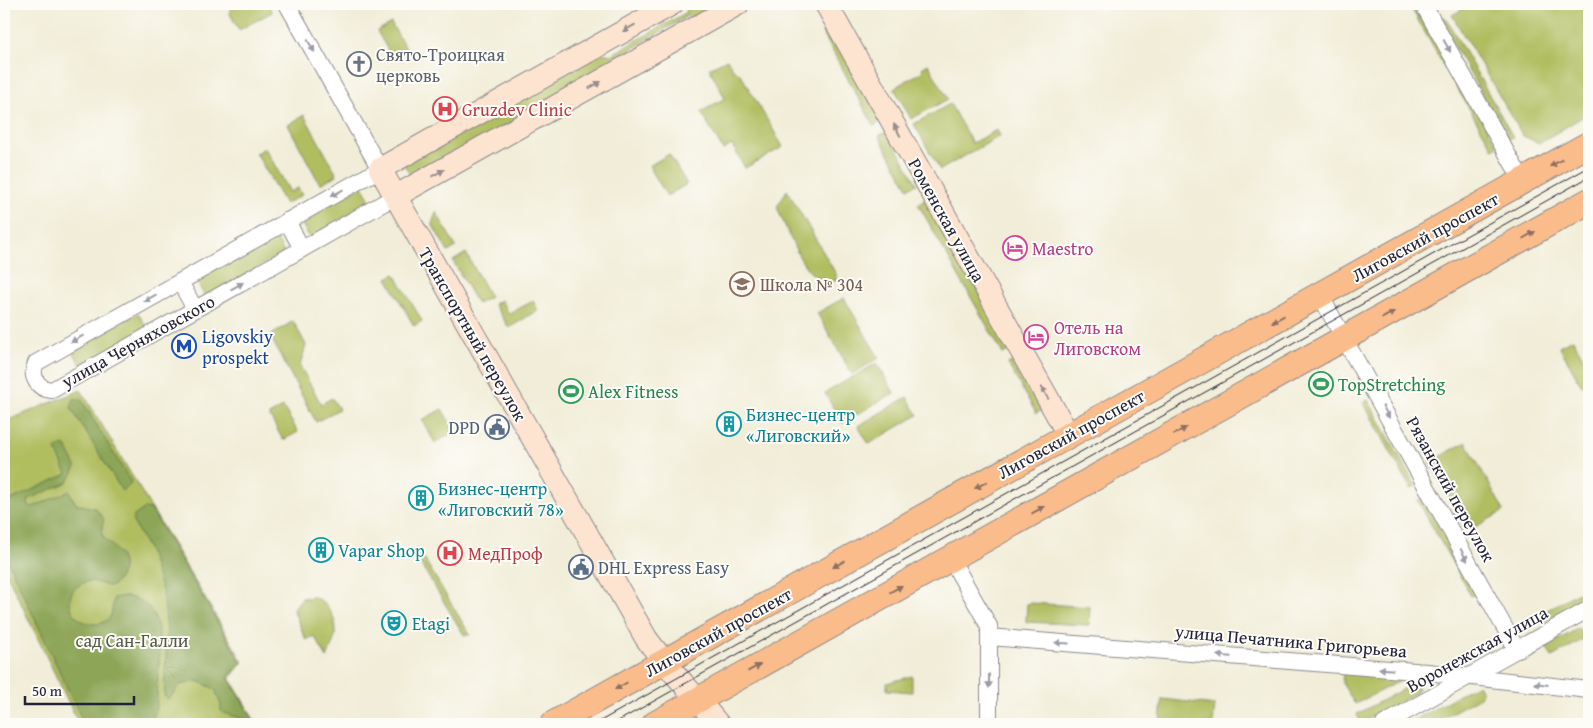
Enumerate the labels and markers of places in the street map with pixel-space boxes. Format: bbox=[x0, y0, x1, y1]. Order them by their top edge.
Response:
place label: Свято-Троицкая церковь bbox=[376, 41, 505, 89]
church icon: Свято-Троицкая церковь bbox=[346, 51, 372, 77]
hospital icon: Gruzdev Clinic bbox=[432, 96, 458, 122]
place label: Gruzdev Clinic bbox=[462, 96, 572, 123]
hotel icon: Maestro bbox=[1002, 235, 1028, 261]
place label: Maestro bbox=[1032, 235, 1094, 262]
school or university icon: Школа № 304 bbox=[729, 271, 755, 297]
place label: Школа № 304 bbox=[760, 271, 863, 298]
place label: Отель на Лиговском bbox=[1054, 314, 1141, 362]
place label: Ligovskiy prospekt bbox=[202, 323, 273, 371]
hotel icon: Отель на Лиговском bbox=[1023, 324, 1049, 350]
metro station icon: Ligovskiy prospekt bbox=[171, 333, 197, 359]
sports icon: TopStretching bbox=[1308, 371, 1334, 397]
place label: TopStretching bbox=[1338, 371, 1445, 398]
sports icon: Alex Fitness bbox=[558, 378, 584, 404]
place label: Alex Fitness bbox=[588, 378, 678, 405]
place label: Бизнес-центр «Лиговский» bbox=[746, 401, 856, 449]
building icon: Бизнес-центр «Лиговский» bbox=[716, 411, 742, 437]
place label: DPD bbox=[448, 414, 480, 441]
public building icon: DPD bbox=[484, 414, 510, 440]
place label: Бизнес-центр «Лиговский 78» bbox=[438, 475, 564, 523]
building icon: Бизнес-центр «Лиговский 78» bbox=[408, 485, 434, 511]
building icon: Vapar Shop bbox=[308, 537, 334, 563]
place label: Vapar Shop bbox=[338, 537, 425, 564]
hospital icon: МедПроф bbox=[437, 540, 463, 566]
place label: МедПроф bbox=[468, 540, 543, 567]
public building icon: DHL Express Easy bbox=[568, 554, 594, 580]
place label: DHL Express Easy bbox=[598, 554, 729, 581]
theatre icon: Etagi bbox=[381, 610, 407, 636]
place label: Etagi bbox=[412, 610, 450, 637]

